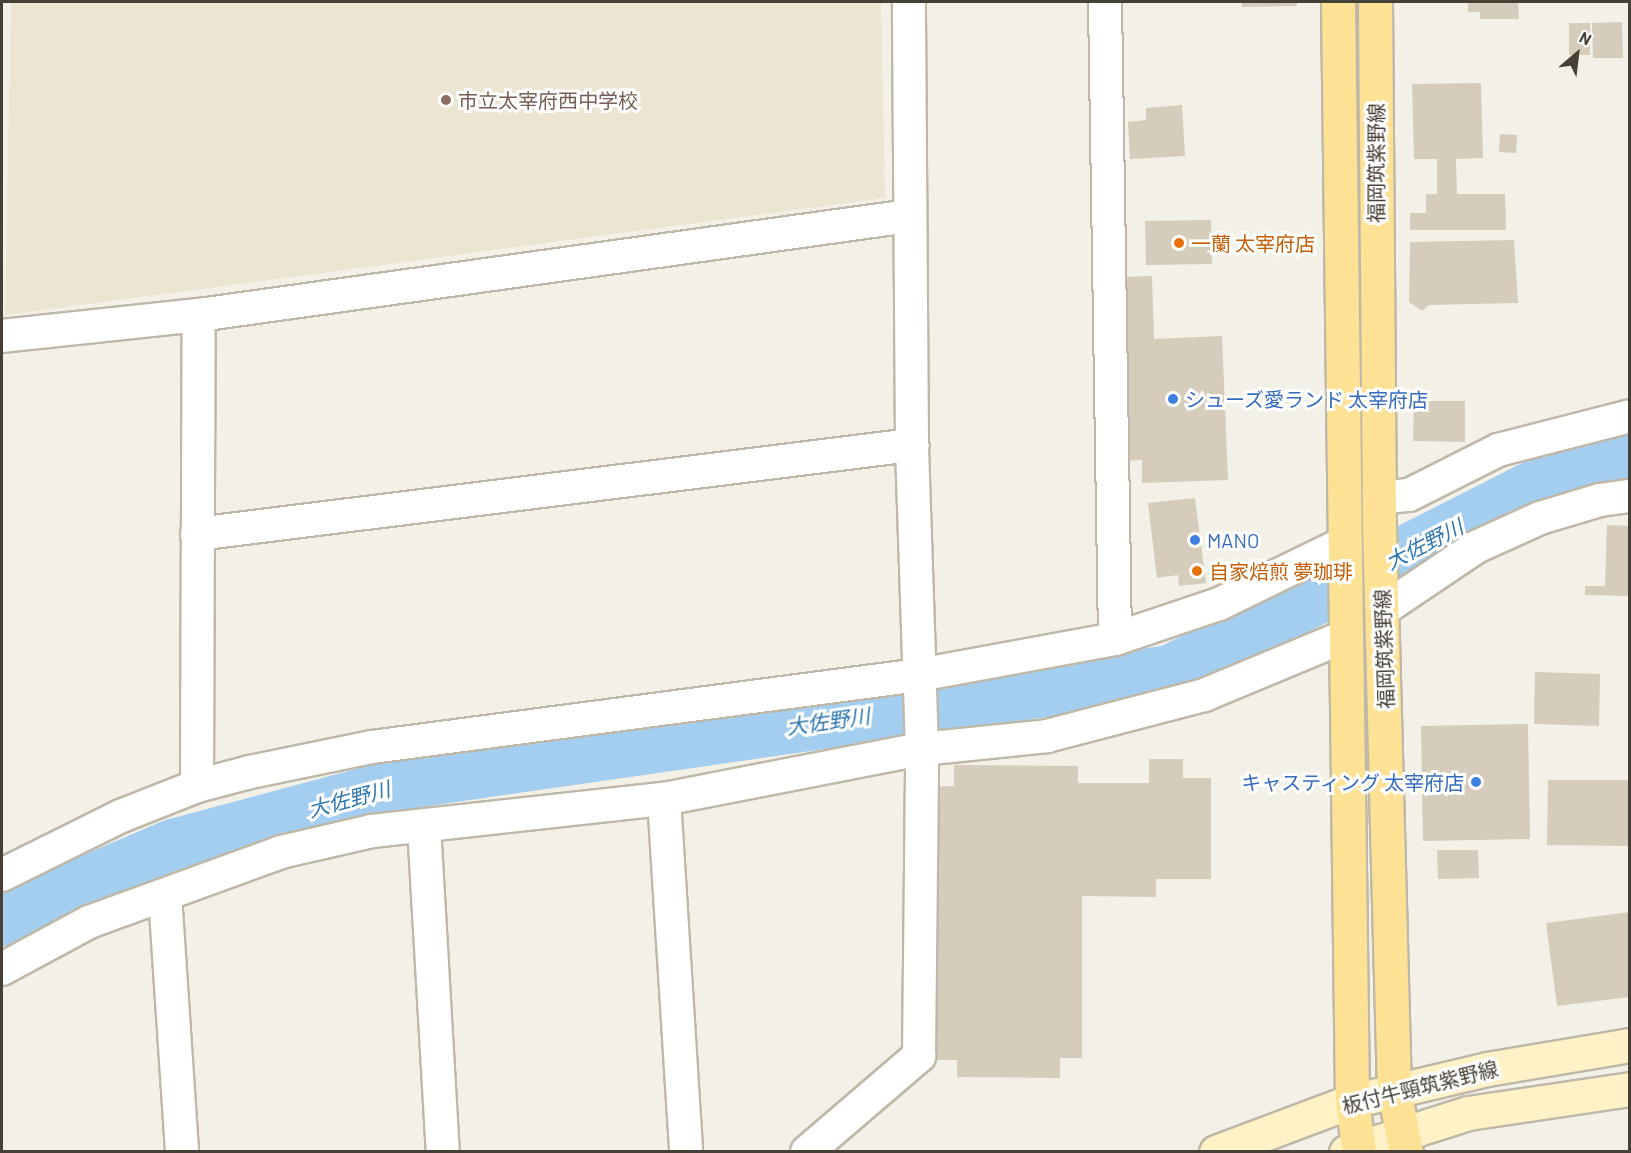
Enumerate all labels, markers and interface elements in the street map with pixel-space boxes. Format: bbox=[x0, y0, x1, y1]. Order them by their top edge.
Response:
north arrow bbox=[1547, 24, 1607, 84]
text: N bbox=[1577, 27, 1595, 49]
place label: 市立太宰府西中学校 bbox=[458, 88, 638, 112]
marker: 市立太宰府西中学校 bbox=[439, 93, 453, 107]
street label: 福岡筑紫野線 bbox=[1364, 103, 1388, 223]
place label: 一蘭 太宰府店 bbox=[1191, 231, 1315, 255]
marker: 一蘭 太宰府店 bbox=[1172, 236, 1186, 250]
place label: シューズ愛ランド 太宰府店 bbox=[1185, 387, 1429, 411]
marker: シューズ愛ランド 太宰府店 bbox=[1166, 392, 1180, 406]
water label: 大佐野川 bbox=[1381, 514, 1467, 574]
place label: MANO bbox=[1207, 528, 1259, 552]
marker: MANO bbox=[1188, 533, 1202, 547]
place label: 自家焙煎 夢珈琲 bbox=[1209, 559, 1353, 583]
marker: 自家焙煎 夢珈琲 bbox=[1190, 564, 1204, 578]
street label: 福岡筑紫野線 bbox=[1370, 589, 1398, 709]
water label: 大佐野川 bbox=[785, 703, 871, 739]
place label: キャスティング 太宰府店 bbox=[1240, 770, 1464, 794]
marker: キャスティング 太宰府店 bbox=[1469, 775, 1483, 789]
water label: 大佐野川 bbox=[305, 776, 393, 822]
street label: 板付牛頸筑紫野線 bbox=[1339, 1056, 1501, 1118]

